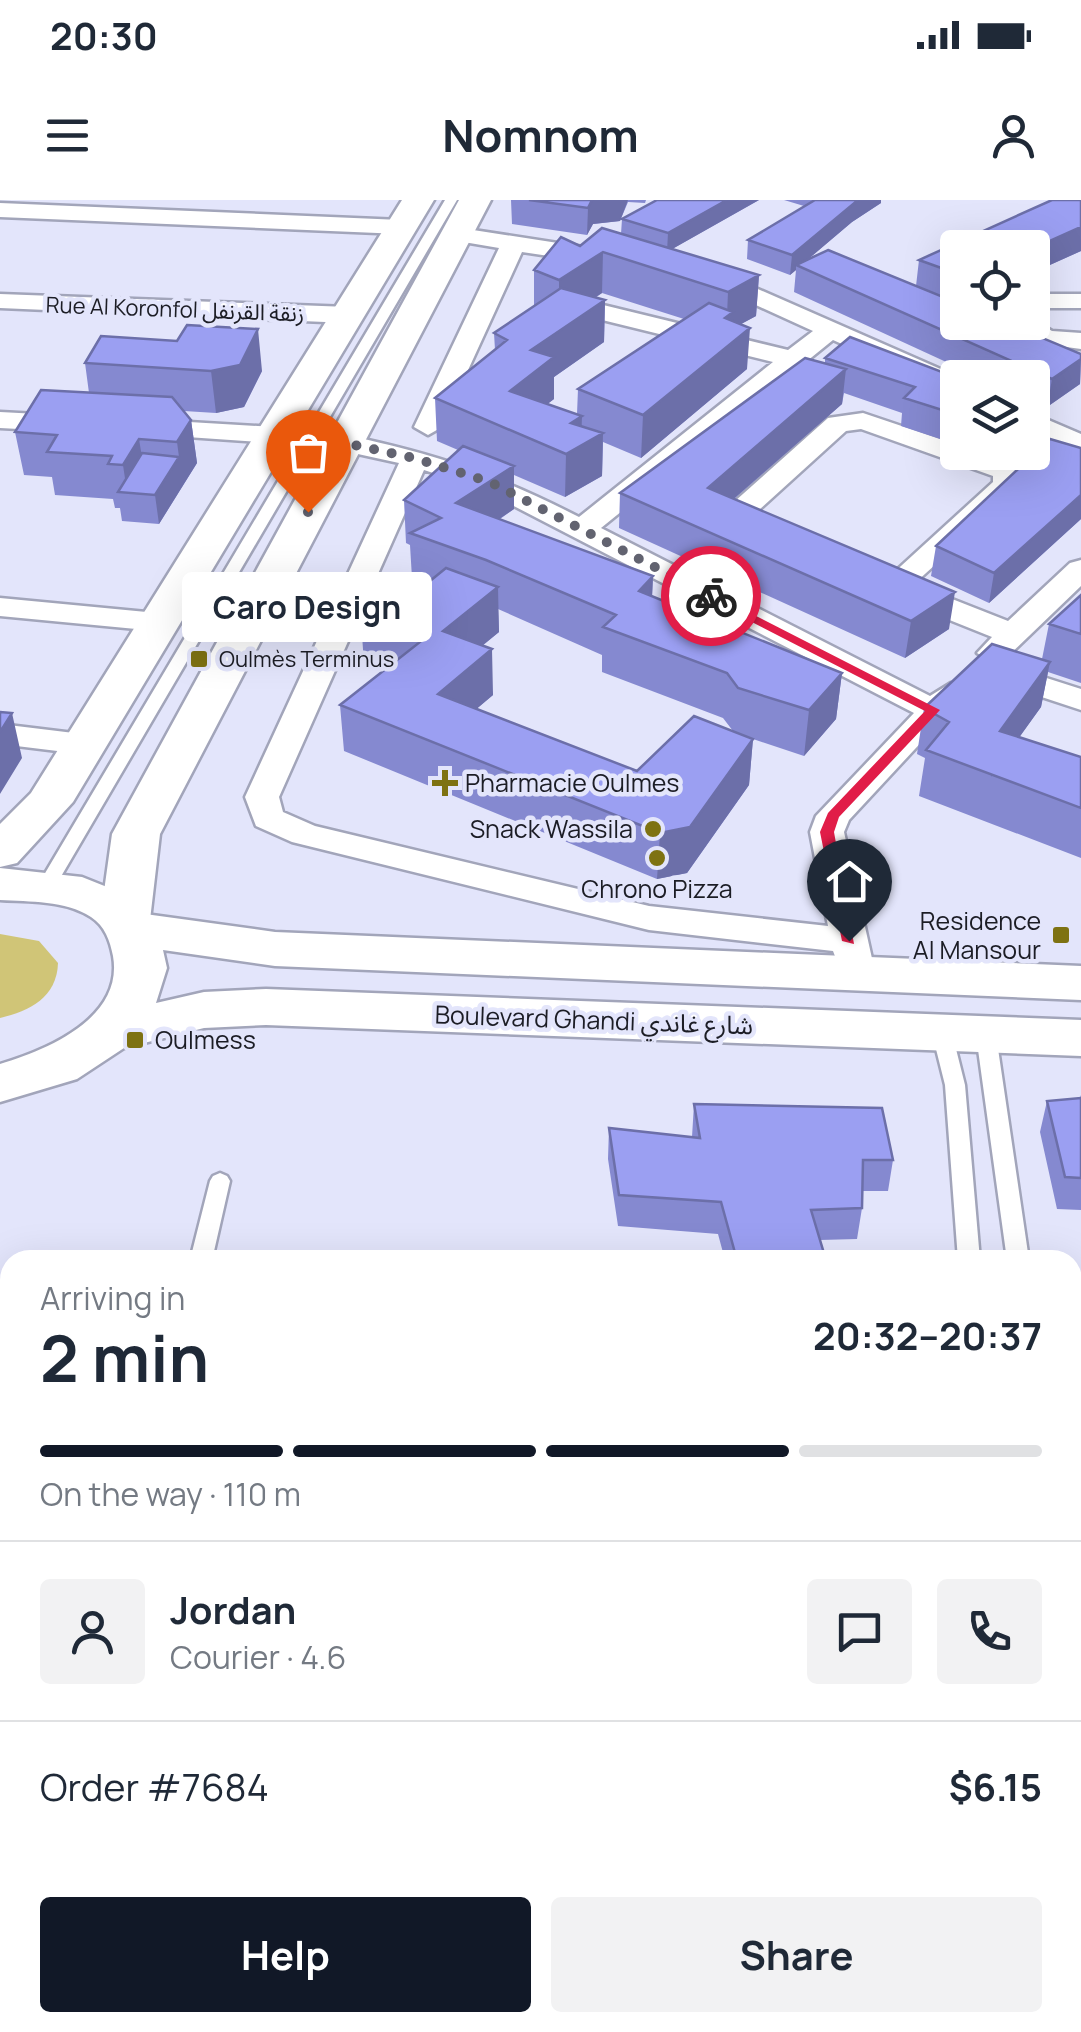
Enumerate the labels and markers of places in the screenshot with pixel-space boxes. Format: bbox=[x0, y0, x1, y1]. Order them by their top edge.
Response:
pin bbox=[266, 410, 351, 513]
callout: Caro Design bbox=[183, 572, 433, 642]
place label: Oulmès Terminus bbox=[219, 644, 394, 674]
marker: Oulmès Terminus bbox=[188, 648, 210, 670]
place label: Pharmacie Oulmes bbox=[465, 765, 679, 800]
marker: Pharmacie Oulmes bbox=[434, 772, 456, 794]
place label: Snack Wassila bbox=[470, 811, 633, 846]
marker: Snack Wassila bbox=[642, 818, 664, 840]
pin bbox=[807, 839, 892, 942]
marker: Chrono Pizza bbox=[646, 847, 668, 869]
place label: Chrono Pizza bbox=[581, 871, 733, 906]
place label: Residence Al Mansour bbox=[913, 903, 1041, 967]
marker: Residence Al Mansour bbox=[1050, 924, 1072, 946]
place label: Oulmess bbox=[155, 1022, 256, 1057]
marker: Oulmess bbox=[124, 1029, 146, 1051]

